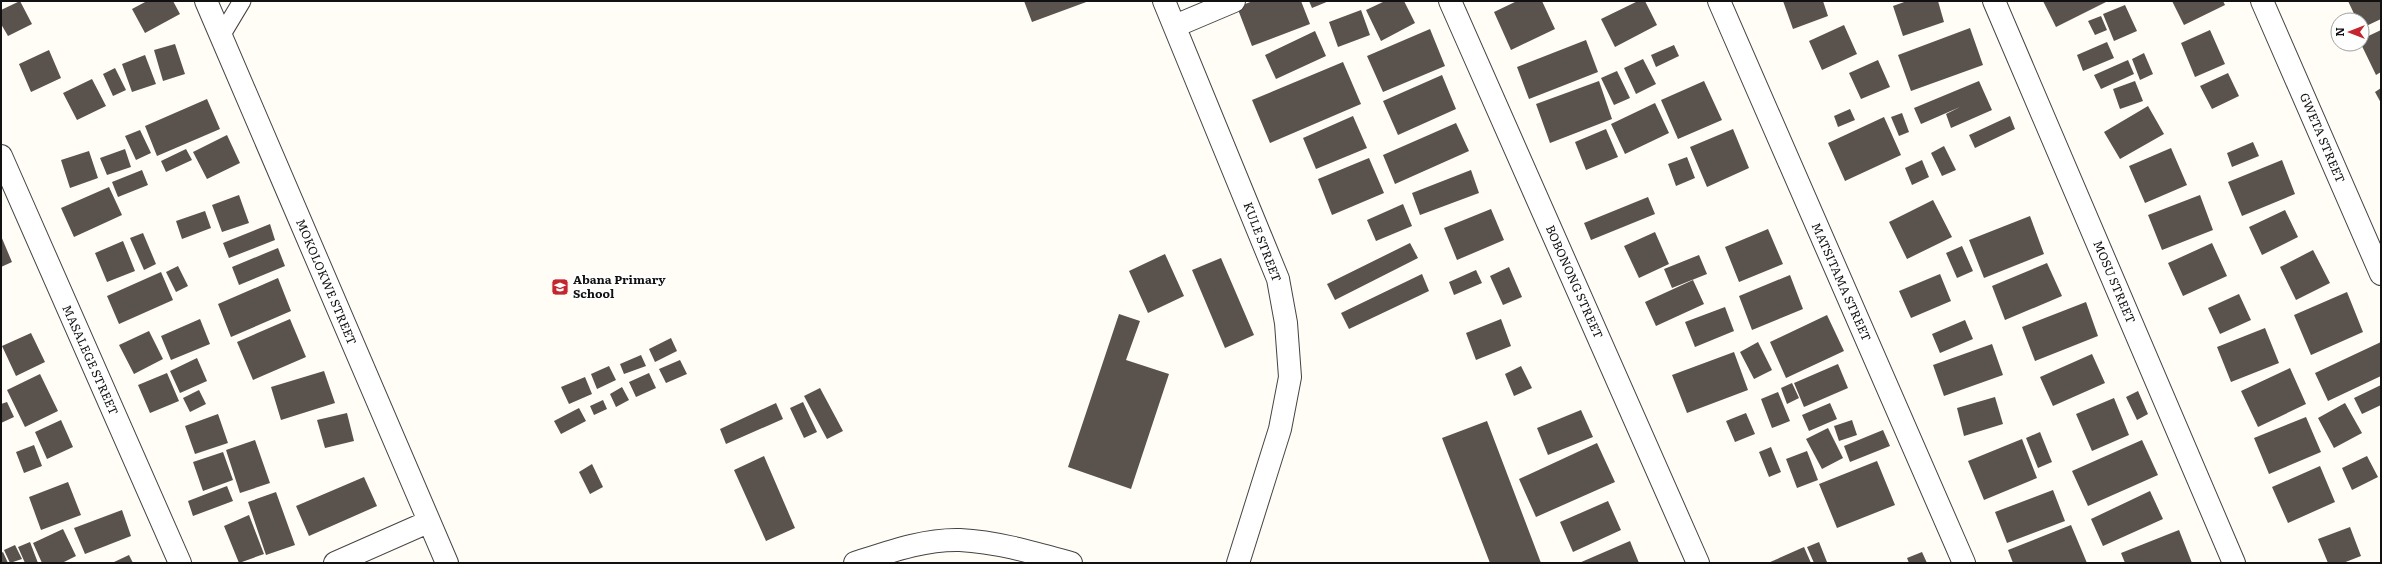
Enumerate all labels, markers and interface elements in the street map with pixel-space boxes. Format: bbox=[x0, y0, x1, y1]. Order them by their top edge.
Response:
north arrow bbox=[2330, 12, 2370, 52]
text: N bbox=[2331, 27, 2347, 37]
street label: GWETA STREET bbox=[2296, 90, 2350, 186]
street label: KULE STREET bbox=[1239, 199, 1287, 284]
street label: MOKOLOKWE STREET bbox=[292, 216, 362, 348]
street label: MATSITAMA STREET bbox=[1808, 219, 1876, 344]
street label: BOBONONG STREET bbox=[1542, 222, 1608, 341]
street label: MOSU STREET bbox=[2089, 237, 2141, 326]
place label: Abana Primary School bbox=[573, 270, 666, 302]
school or university icon: Abana Primary School bbox=[550, 277, 570, 297]
street label: MASALEGE STREET bbox=[58, 301, 123, 418]

